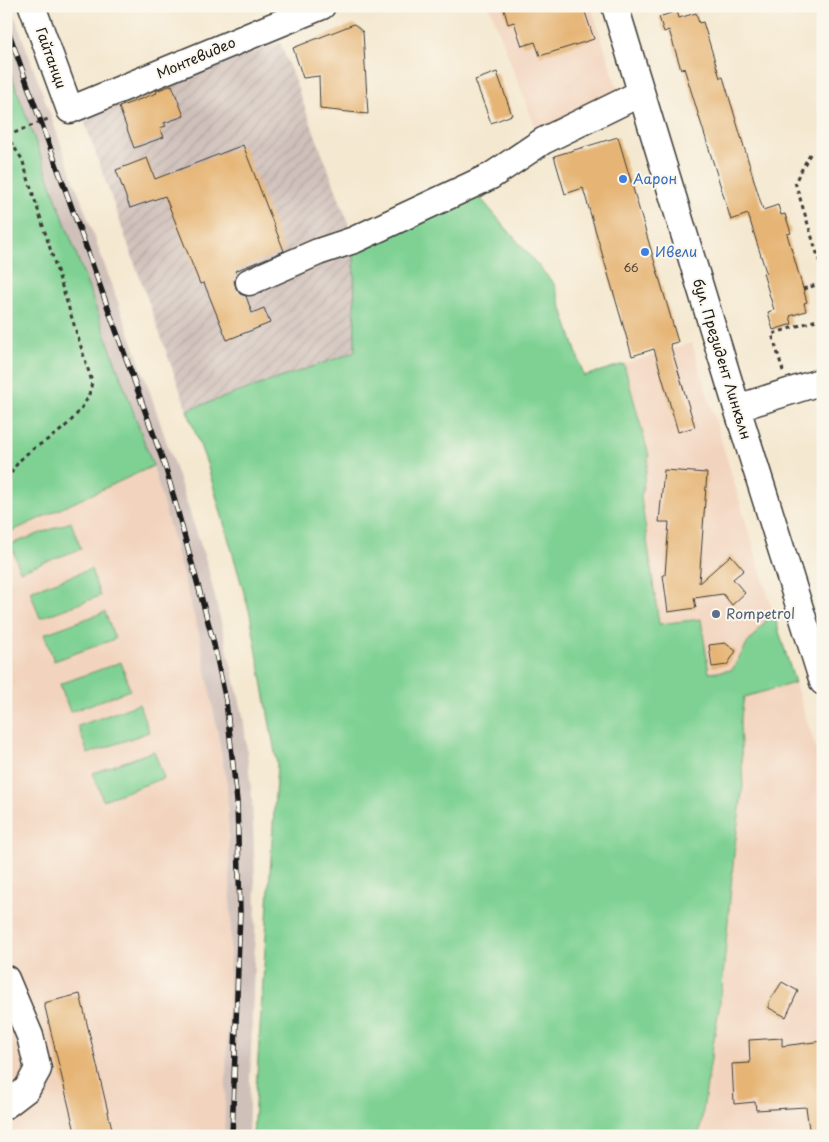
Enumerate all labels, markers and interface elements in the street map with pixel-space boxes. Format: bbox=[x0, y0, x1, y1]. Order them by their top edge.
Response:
street label: Гайтанци bbox=[31, 24, 72, 91]
street label: Монтевидео bbox=[153, 31, 239, 84]
place label: Аарон bbox=[633, 168, 677, 189]
marker: Аарон bbox=[617, 173, 629, 185]
place label: Ивели bbox=[655, 241, 697, 262]
marker: Ивели bbox=[639, 246, 651, 258]
house number: 66 bbox=[623, 259, 639, 276]
street label: бул. Президент Линкълн bbox=[688, 276, 757, 442]
place label: Rompetrol bbox=[726, 603, 795, 624]
marker: Rompetrol bbox=[710, 608, 722, 620]

